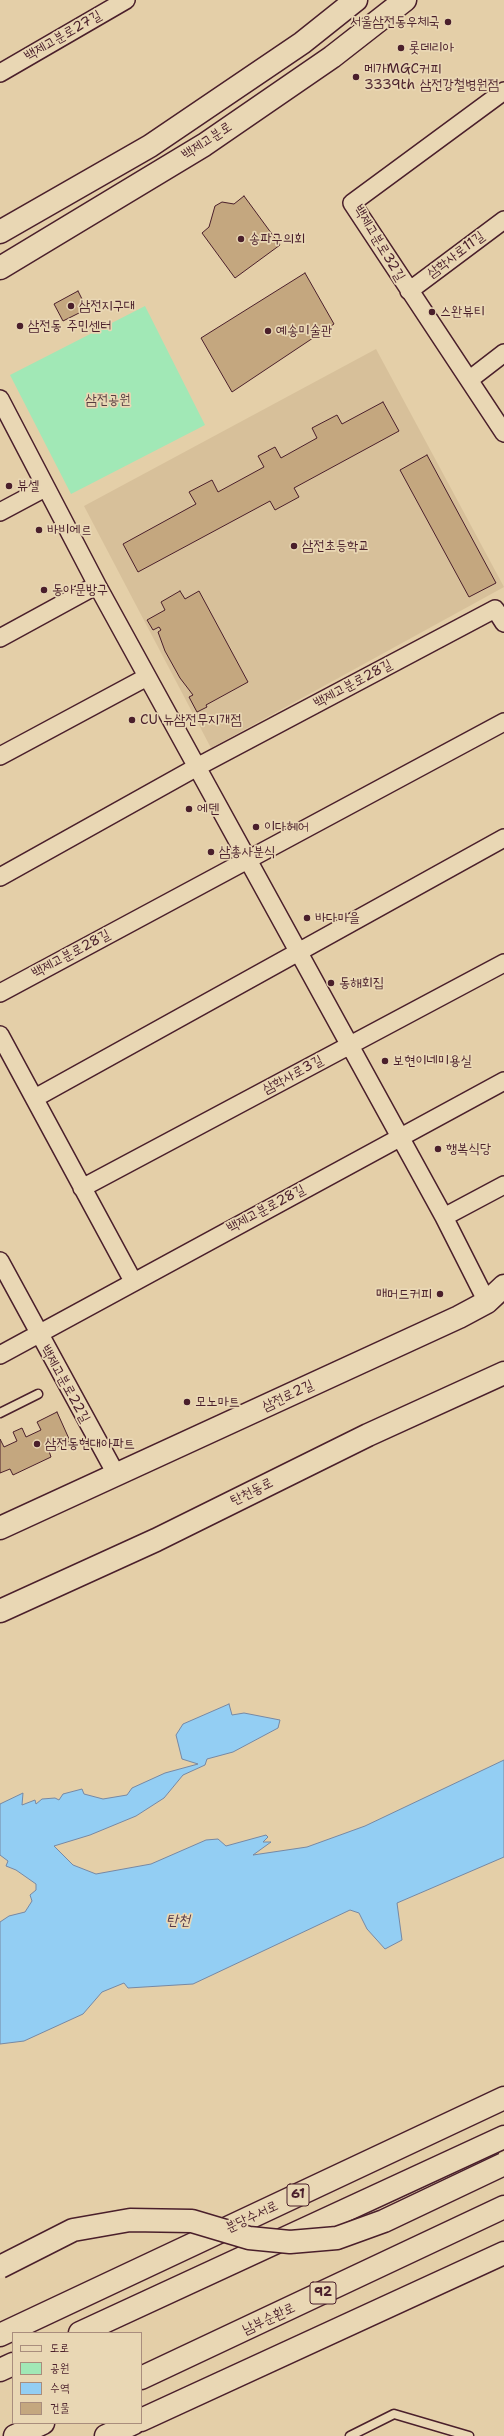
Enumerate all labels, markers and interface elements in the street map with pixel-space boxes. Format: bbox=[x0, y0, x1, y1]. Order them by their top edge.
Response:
street label: 백제고분로27길 bbox=[21, 7, 105, 65]
place label: 서울삼전동우체국 bbox=[350, 14, 440, 30]
marker: 서울삼전동우체국 bbox=[443, 17, 453, 27]
place label: 롯데리아 bbox=[409, 40, 454, 56]
marker: 롯데리아 bbox=[396, 43, 406, 53]
place label: 메가MGC커피 3339th 삼전강철병원점 bbox=[364, 61, 499, 94]
marker: 메가MGC커피 3339th 삼전강철병원점 bbox=[351, 72, 361, 82]
street label: 백제고분로 bbox=[179, 119, 235, 163]
street label: 백제고분로32길 bbox=[350, 202, 408, 284]
street label: 삼학사로11길 bbox=[424, 228, 488, 282]
place label: 송파구의회 bbox=[249, 231, 305, 247]
marker: 송파구의회 bbox=[236, 234, 246, 244]
place label: 삼전지구대 bbox=[79, 298, 135, 314]
marker: 삼전지구대 bbox=[66, 301, 76, 311]
place label: 스완뷰티 bbox=[440, 304, 485, 320]
marker: 스완뷰티 bbox=[427, 307, 437, 317]
place label: 삼전동 주민센터 bbox=[28, 318, 112, 334]
marker: 삼전동 주민센터 bbox=[15, 321, 25, 331]
place label: 예송미술관 bbox=[276, 323, 332, 339]
marker: 예송미술관 bbox=[263, 326, 273, 336]
park label: 삼전공원 bbox=[85, 392, 131, 408]
place label: 뷰셀 bbox=[17, 478, 40, 494]
marker: 뷰셀 bbox=[4, 481, 14, 491]
place label: 바비에르 bbox=[47, 522, 92, 538]
marker: 바비에르 bbox=[34, 525, 44, 535]
place label: 삼전초등학교 bbox=[302, 538, 370, 554]
marker: 삼전초등학교 bbox=[289, 541, 299, 551]
place label: 동아문방구 bbox=[52, 582, 108, 598]
marker: 동아문방구 bbox=[39, 585, 49, 595]
street label: 백제고분로28길 bbox=[311, 656, 395, 712]
place label: CU 뉴삼전무지개점 bbox=[140, 712, 241, 728]
marker: CU 뉴삼전무지개점 bbox=[127, 715, 137, 725]
place label: 에덴 bbox=[197, 801, 220, 817]
marker: 에덴 bbox=[184, 804, 194, 814]
place label: 이다헤어 bbox=[264, 819, 309, 835]
marker: 이다헤어 bbox=[251, 822, 261, 832]
place label: 삼총사분식 bbox=[219, 844, 275, 860]
marker: 삼총사분식 bbox=[206, 847, 216, 857]
place label: 바다마을 bbox=[315, 910, 360, 926]
marker: 바다마을 bbox=[302, 913, 312, 923]
street label: 백제고분로28길 bbox=[29, 926, 113, 982]
place label: 동해회집 bbox=[339, 975, 384, 991]
marker: 동해회집 bbox=[326, 978, 336, 988]
street label: 삼학사로3길 bbox=[260, 1052, 326, 1098]
place label: 보현이네미용실 bbox=[393, 1053, 472, 1069]
marker: 보현이네미용실 bbox=[380, 1056, 390, 1066]
place label: 행복식당 bbox=[446, 1141, 491, 1157]
marker: 행복식당 bbox=[433, 1144, 443, 1154]
street label: 백제고분로28길 bbox=[224, 1181, 308, 1237]
place label: 매머드커피 bbox=[376, 1286, 432, 1302]
marker: 매머드커피 bbox=[435, 1289, 445, 1299]
street label: 백제고분로22길 bbox=[37, 1342, 93, 1426]
street label: 삼전로2길 bbox=[260, 1377, 316, 1415]
place label: 모노마트 bbox=[195, 1394, 240, 1410]
marker: 모노마트 bbox=[182, 1397, 192, 1407]
place label: 삼전동현대아파트 bbox=[45, 1436, 135, 1452]
marker: 삼전동현대아파트 bbox=[32, 1439, 42, 1449]
street label: 탄천동로 bbox=[228, 1475, 276, 1509]
water label: 탄천 bbox=[166, 1912, 190, 1930]
road number: 61 bbox=[287, 2184, 309, 2206]
street label: 분당수서로 bbox=[223, 2197, 281, 2237]
road number: 92 bbox=[310, 2282, 336, 2304]
street label: 남부순환로 bbox=[240, 2299, 298, 2339]
legend bbox=[12, 2332, 142, 2424]
text: 도로 bbox=[50, 2340, 69, 2356]
text: 공원 bbox=[50, 2360, 69, 2376]
text: 수역 bbox=[50, 2380, 69, 2396]
text: 건물 bbox=[50, 2400, 69, 2416]

